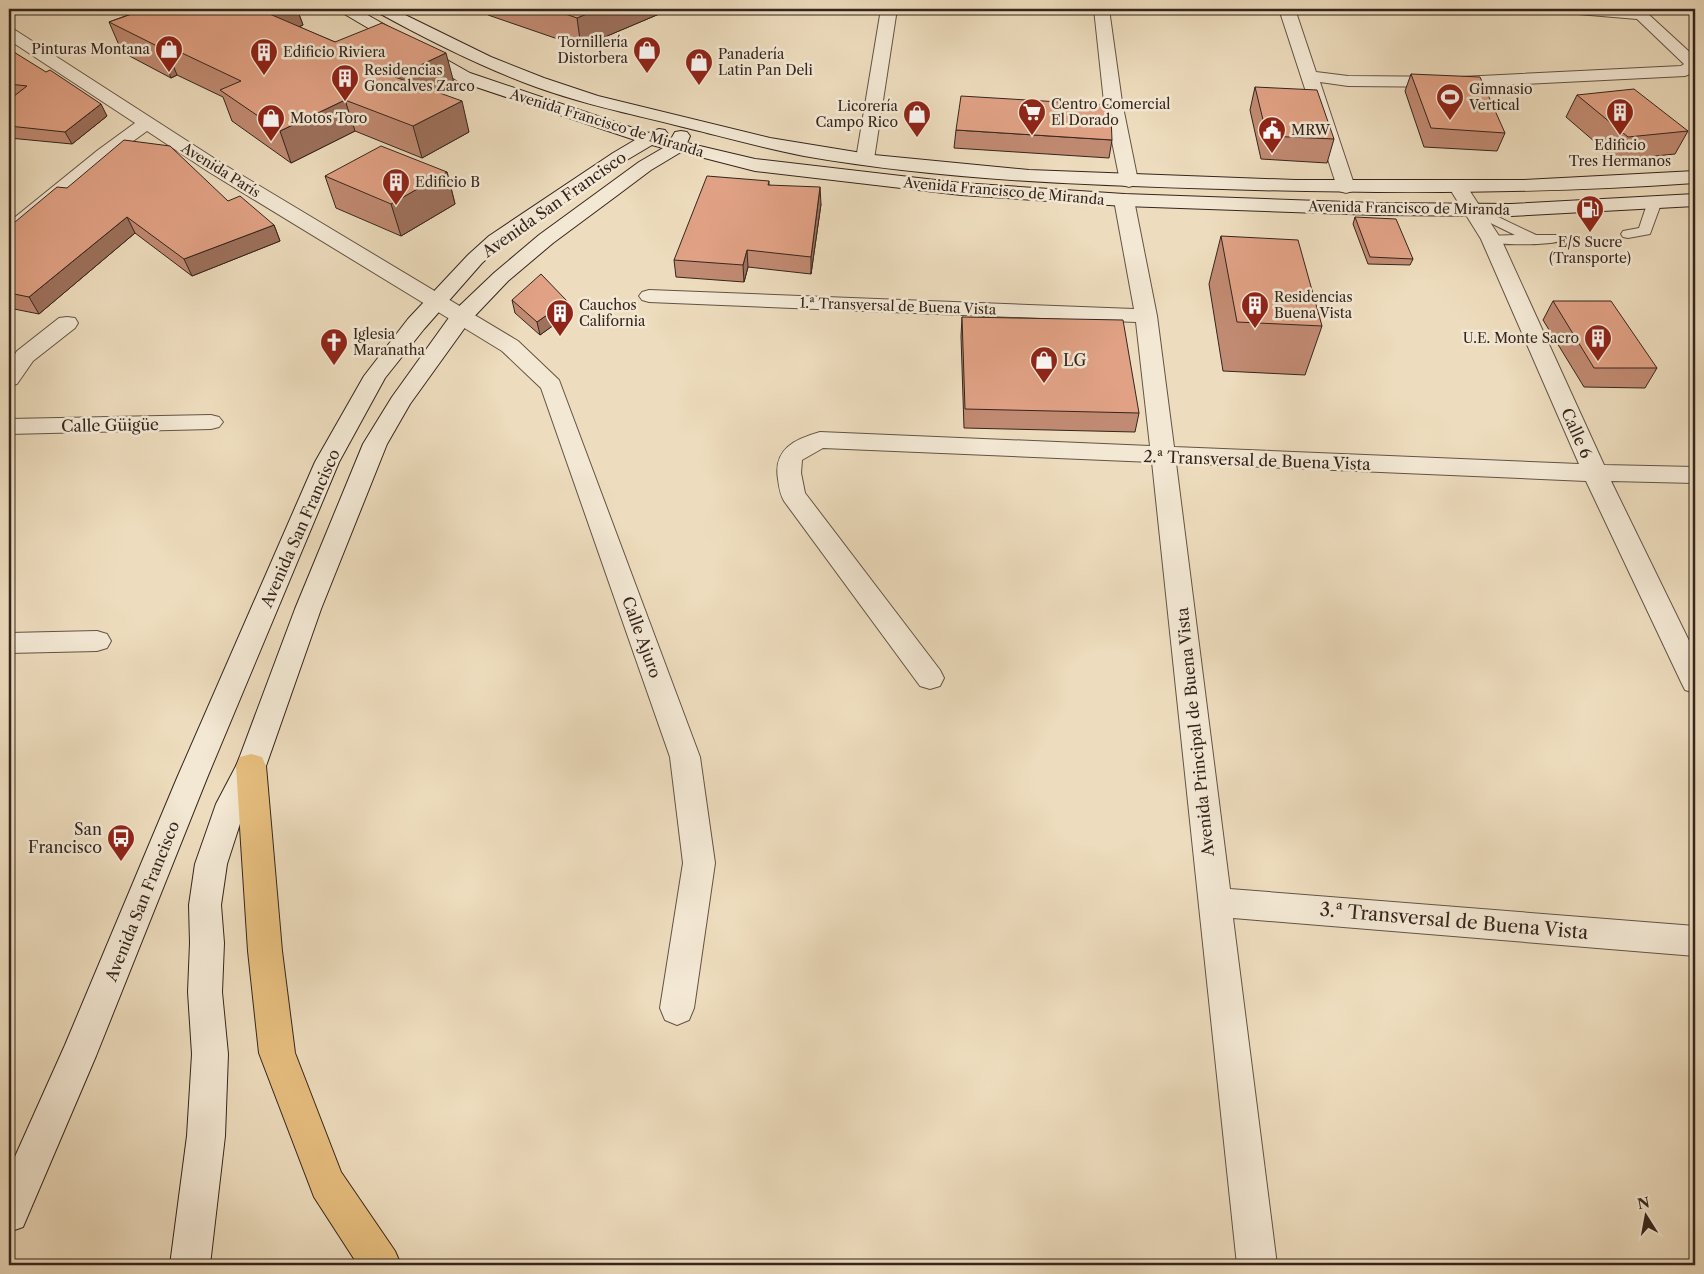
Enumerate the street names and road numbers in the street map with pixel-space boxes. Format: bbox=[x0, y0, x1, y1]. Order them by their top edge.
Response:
street label: Avenida Francisco de Miranda bbox=[507, 85, 707, 161]
street label: Avenida París bbox=[177, 138, 264, 201]
street label: Avenida San Francisco bbox=[477, 147, 630, 262]
street label: Avenida Francisco de Miranda bbox=[902, 173, 1106, 209]
street label: Avenida Francisco de Miranda bbox=[1307, 197, 1511, 219]
street label: 1.ª Transversal de Buena Vista bbox=[799, 294, 997, 318]
street label: Calle 6 bbox=[1557, 405, 1597, 461]
street label: Calle Güigüe bbox=[61, 414, 159, 436]
street label: Avenida San Francisco bbox=[256, 446, 344, 611]
street label: 2.ª Transversal de Buena Vista bbox=[1143, 446, 1372, 474]
street label: Calle Ajuro bbox=[618, 593, 666, 681]
street label: Avenida Principal de Buena Vista bbox=[1172, 606, 1218, 858]
street label: Avenida San Francisco bbox=[100, 818, 183, 985]
street label: 3.ª Transversal de Buena Vista bbox=[1319, 898, 1589, 944]

